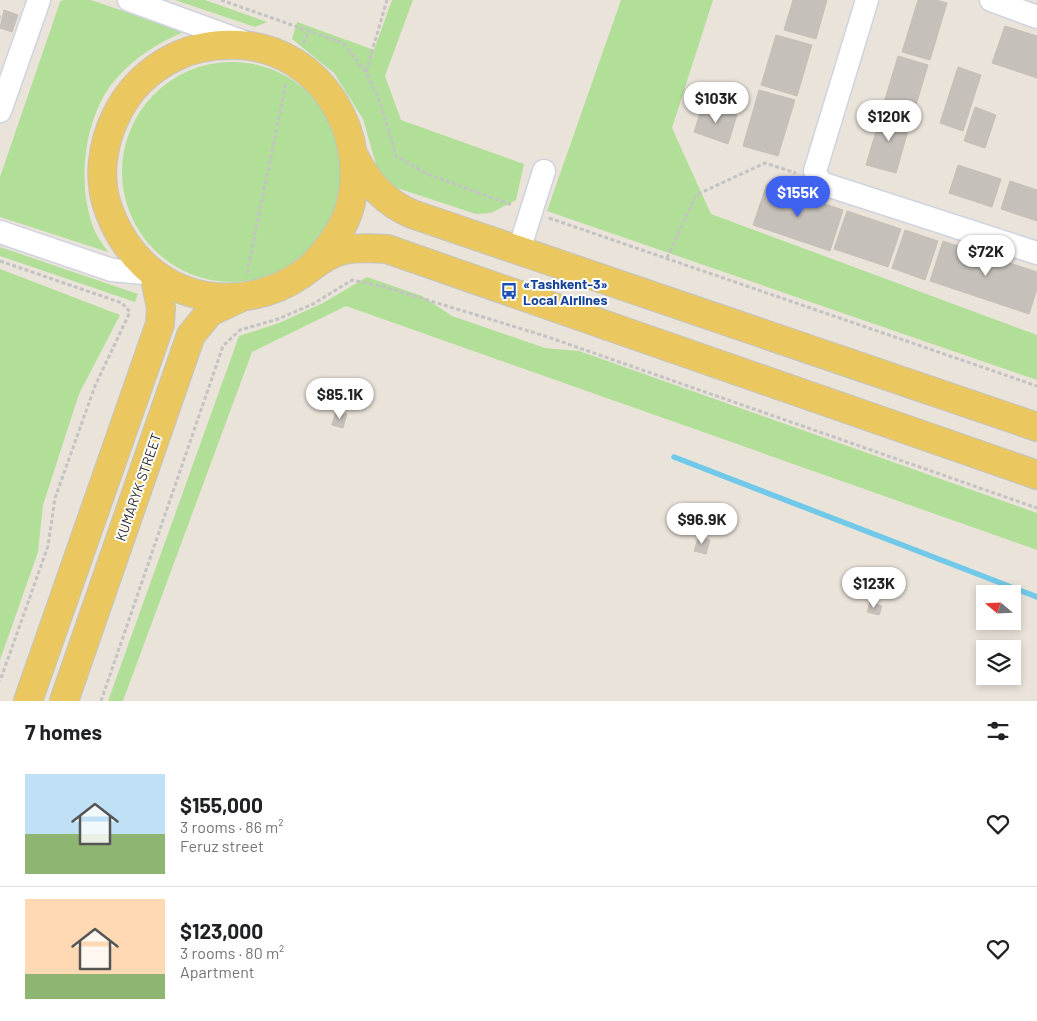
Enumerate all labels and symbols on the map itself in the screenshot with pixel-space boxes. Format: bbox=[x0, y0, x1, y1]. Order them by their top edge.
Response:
pin: $103K bbox=[681, 82, 751, 124]
pin: $120K bbox=[854, 100, 924, 142]
pin: $155K bbox=[763, 176, 833, 218]
pin: $72K bbox=[956, 234, 1016, 277]
place label: «Tashkent-3» Local Airlines bbox=[523, 275, 608, 308]
bus stop icon: «Tashkent-3» Local Airlines bbox=[499, 281, 519, 301]
pin: $85.1K bbox=[299, 378, 381, 420]
street label: KUMARYK STREET bbox=[112, 431, 164, 543]
pin: $96.9K bbox=[661, 502, 743, 545]
pin: $123K bbox=[839, 566, 909, 609]
north arrow bbox=[976, 585, 1021, 630]

